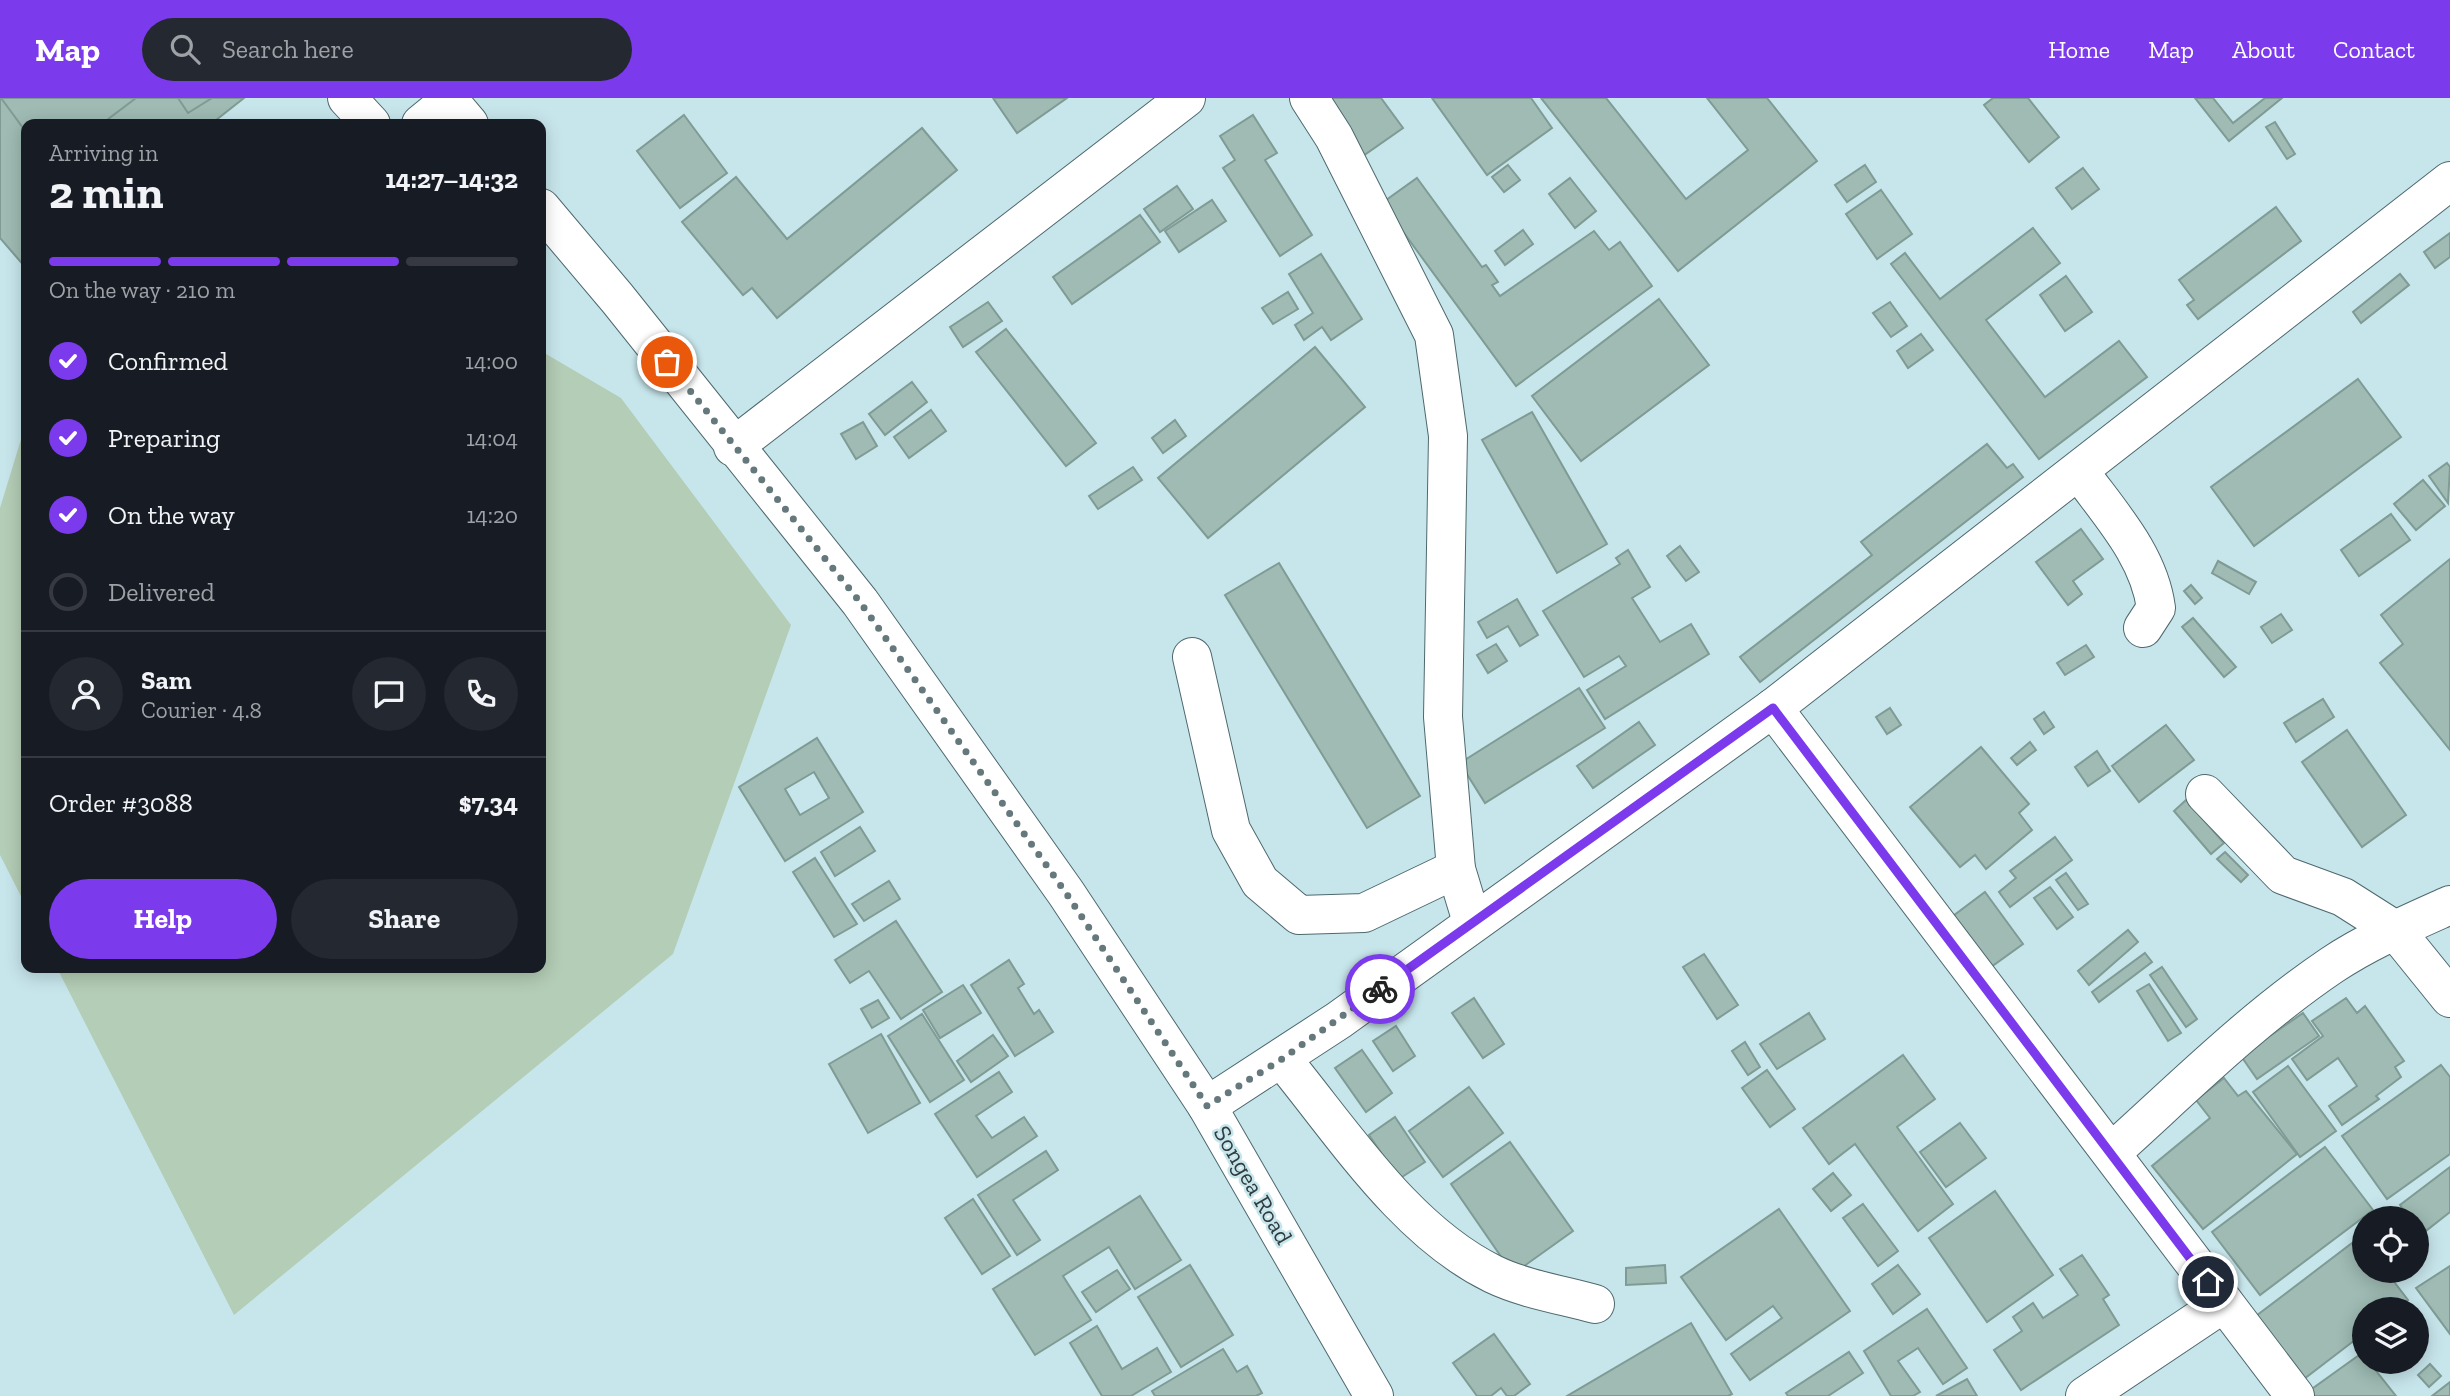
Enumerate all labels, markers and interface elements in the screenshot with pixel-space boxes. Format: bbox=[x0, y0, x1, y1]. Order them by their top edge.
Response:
search box bbox=[142, 18, 632, 81]
text: Map bbox=[35, 30, 100, 69]
icon: search bbox=[166, 30, 204, 68]
text: Search here bbox=[222, 33, 354, 65]
text: Home bbox=[2048, 35, 2110, 64]
text: Map bbox=[2148, 35, 2194, 64]
text: About bbox=[2232, 35, 2295, 64]
text: Contact bbox=[2333, 35, 2415, 64]
text: Arriving in bbox=[49, 139, 158, 167]
text: 14:27–14:32 bbox=[385, 163, 518, 195]
text: 2 min bbox=[49, 165, 164, 220]
text: On the way · 210 m bbox=[49, 276, 235, 304]
pin bbox=[637, 332, 697, 392]
icon: check bbox=[49, 342, 87, 380]
icon: bag bbox=[648, 343, 686, 381]
text: Confirmed bbox=[108, 345, 228, 377]
text: 14:00 bbox=[465, 347, 518, 375]
icon: check bbox=[49, 419, 87, 457]
text: Preparing bbox=[108, 422, 220, 454]
text: 14:04 bbox=[466, 424, 518, 452]
icon: check bbox=[49, 496, 87, 534]
text: On the way bbox=[108, 499, 235, 531]
text: 14:20 bbox=[467, 501, 518, 529]
text: Delivered bbox=[108, 576, 215, 608]
button: person bbox=[49, 657, 123, 731]
button: chat bbox=[352, 657, 426, 731]
button: phone bbox=[444, 657, 518, 731]
text: Sam bbox=[141, 664, 191, 696]
text: Courier · 4.8 bbox=[141, 696, 262, 724]
text: Order #3088 bbox=[49, 787, 193, 819]
text: $7.34 bbox=[459, 787, 518, 819]
button: Help bbox=[49, 879, 277, 959]
button: Share bbox=[291, 879, 518, 959]
courier bbox=[1345, 954, 1415, 1024]
icon: bike bbox=[1361, 970, 1399, 1008]
street label: Songea Road bbox=[1208, 1120, 1299, 1249]
map controls bbox=[2352, 1206, 2429, 1374]
button: locate bbox=[2352, 1206, 2429, 1283]
pin bbox=[2178, 1252, 2238, 1312]
icon: home bbox=[2189, 1263, 2227, 1301]
button: layers bbox=[2352, 1297, 2429, 1374]

